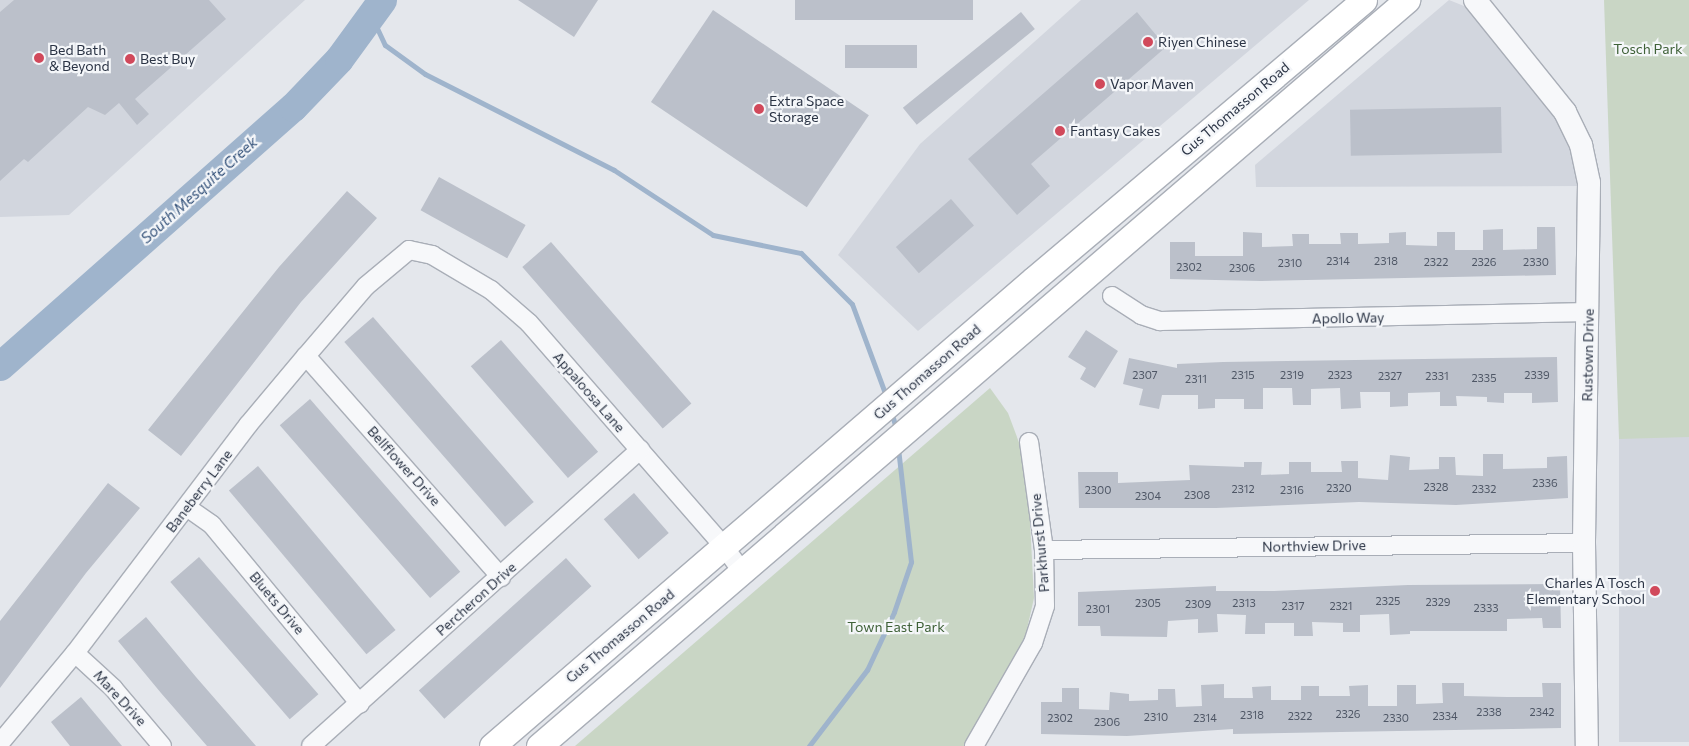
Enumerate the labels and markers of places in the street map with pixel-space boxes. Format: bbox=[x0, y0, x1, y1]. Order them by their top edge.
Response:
place label: Riyen Chinese bbox=[1158, 34, 1246, 50]
marker: Riyen Chinese bbox=[1142, 36, 1154, 48]
place label: Bed Bath & Beyond bbox=[49, 42, 110, 74]
place label: Best Buy bbox=[140, 51, 195, 67]
marker: Bed Bath & Beyond bbox=[33, 52, 45, 64]
marker: Best Buy bbox=[124, 53, 136, 65]
place label: Vapor Maven bbox=[1110, 76, 1194, 92]
marker: Vapor Maven bbox=[1094, 78, 1106, 90]
place label: Extra Space Storage bbox=[769, 93, 844, 125]
marker: Extra Space Storage bbox=[753, 103, 765, 115]
place label: Fantasy Cakes bbox=[1070, 123, 1160, 139]
marker: Fantasy Cakes bbox=[1054, 125, 1066, 137]
place label: Charles A Tosch Elementary School bbox=[1526, 575, 1645, 608]
marker: Charles A Tosch Elementary School bbox=[1649, 585, 1661, 597]

